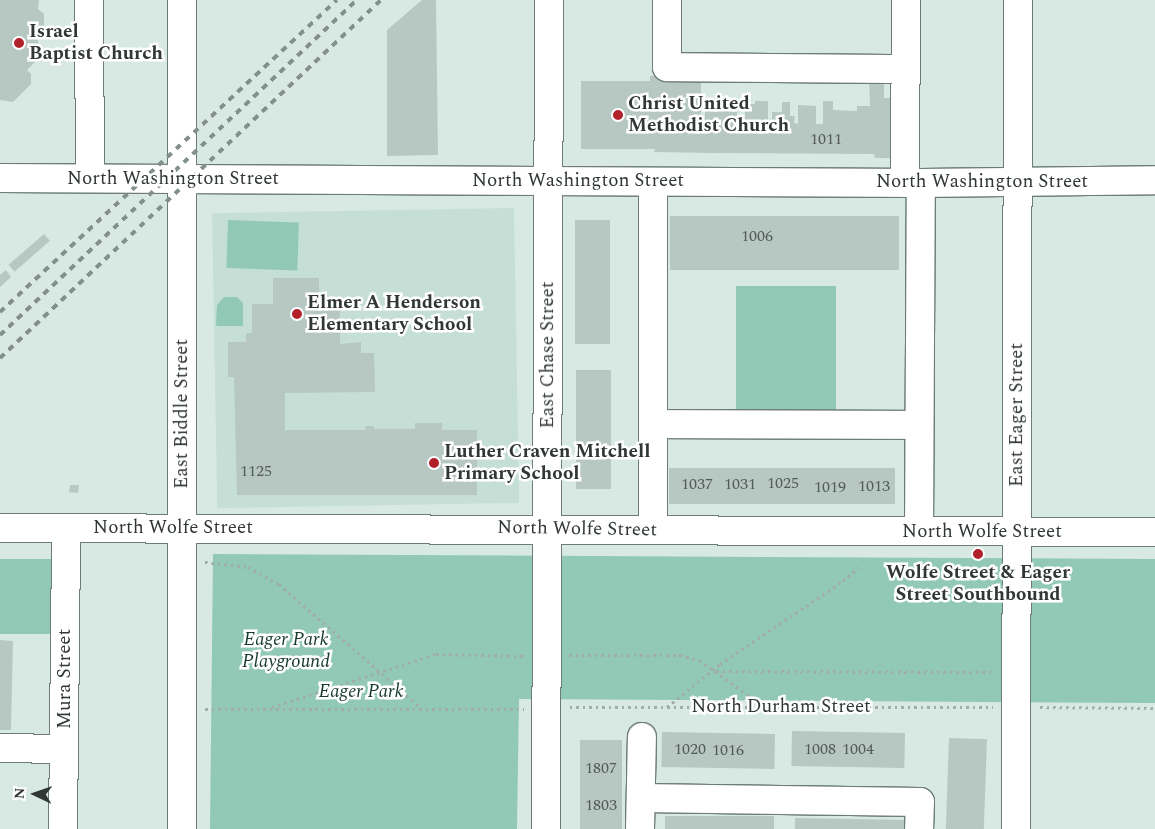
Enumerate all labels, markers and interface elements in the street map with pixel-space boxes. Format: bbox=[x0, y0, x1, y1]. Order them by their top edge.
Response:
place label: Israel Baptist Church bbox=[29, 21, 163, 65]
marker: Israel Baptist Church bbox=[13, 37, 25, 49]
place label: Christ United Methodist Church bbox=[628, 93, 789, 137]
marker: Christ United Methodist Church bbox=[612, 109, 624, 121]
house number: 1011 bbox=[810, 129, 842, 149]
street label: North Washington Street bbox=[67, 168, 279, 190]
street label: North Washington Street bbox=[472, 170, 684, 192]
street label: North Washington Street bbox=[876, 171, 1088, 193]
house number: 1006 bbox=[741, 226, 773, 246]
street label: East Chase Street bbox=[537, 281, 559, 429]
place label: Elmer A Henderson Elementary School bbox=[307, 292, 481, 336]
marker: Elmer A Henderson Elementary School bbox=[291, 308, 303, 320]
street label: East Biddle Street bbox=[171, 339, 193, 489]
street label: East Eager Street bbox=[1006, 343, 1028, 487]
place label: Luther Craven Mitchell Primary School bbox=[444, 441, 650, 485]
marker: Luther Craven Mitchell Primary School bbox=[428, 457, 440, 469]
house number: 1125 bbox=[240, 461, 272, 481]
house number: 1025 bbox=[767, 473, 799, 493]
house number: 1037 bbox=[681, 474, 713, 494]
house number: 1031 bbox=[724, 474, 756, 494]
house number: 1013 bbox=[858, 476, 890, 496]
house number: 1019 bbox=[814, 477, 846, 497]
street label: North Wolfe Street bbox=[497, 516, 657, 542]
street label: North Wolfe Street bbox=[93, 517, 253, 539]
street label: North Wolfe Street bbox=[902, 521, 1062, 543]
marker: Wolfe Street & Eager Street Southbound bbox=[972, 548, 984, 560]
place label: Wolfe Street & Eager Street Southbound bbox=[886, 562, 1070, 606]
street label: Mura Street bbox=[54, 629, 76, 729]
park label: Eager Park Playground bbox=[242, 629, 330, 673]
park label: Eager Park bbox=[318, 681, 404, 703]
street label: North Durham Street bbox=[691, 696, 871, 718]
house number: 1020 bbox=[674, 739, 706, 759]
house number: 1008 bbox=[804, 739, 836, 759]
house number: 1004 bbox=[842, 739, 874, 759]
house number: 1016 bbox=[712, 740, 744, 760]
house number: 1807 bbox=[585, 758, 617, 778]
north arrow bbox=[10, 769, 60, 819]
text: N bbox=[9, 787, 30, 799]
house number: 1803 bbox=[585, 795, 617, 815]

